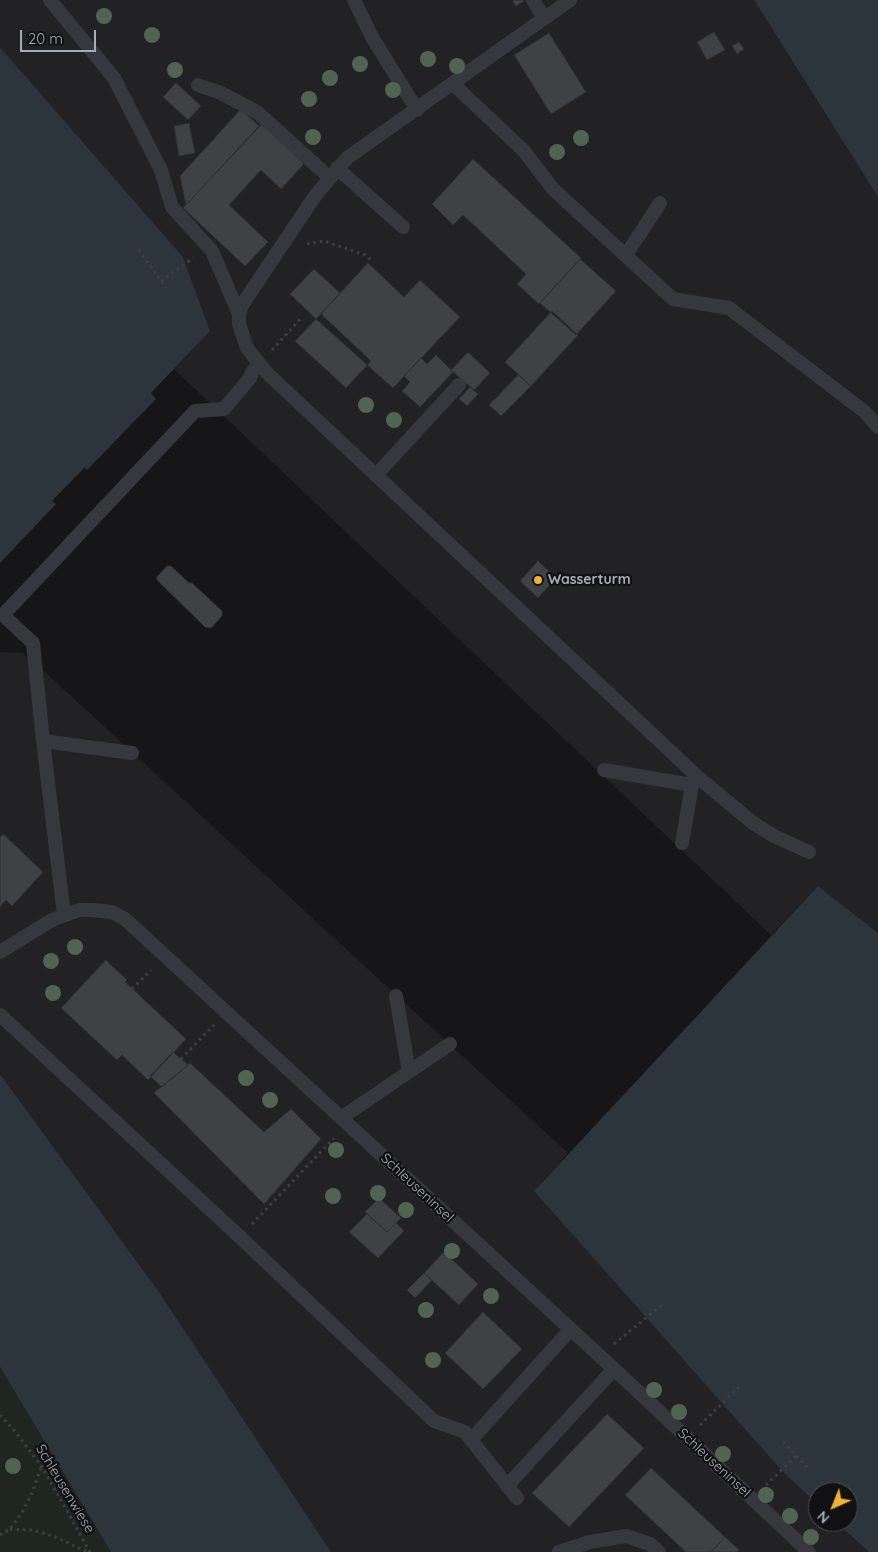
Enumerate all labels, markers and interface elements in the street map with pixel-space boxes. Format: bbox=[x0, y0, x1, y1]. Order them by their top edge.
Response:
scale bar bbox=[22, 20, 99, 52]
text: 20 m bbox=[28, 29, 63, 48]
place label: Wasserturm bbox=[548, 572, 631, 588]
marker: Wasserturm bbox=[532, 574, 544, 586]
street label: Schleuseninsel bbox=[377, 1150, 457, 1226]
street label: Schleuseninsel bbox=[674, 1425, 754, 1501]
street label: Schleusenwiese bbox=[32, 1442, 98, 1536]
north arrow bbox=[808, 1482, 858, 1532]
text: N bbox=[813, 1507, 833, 1527]

